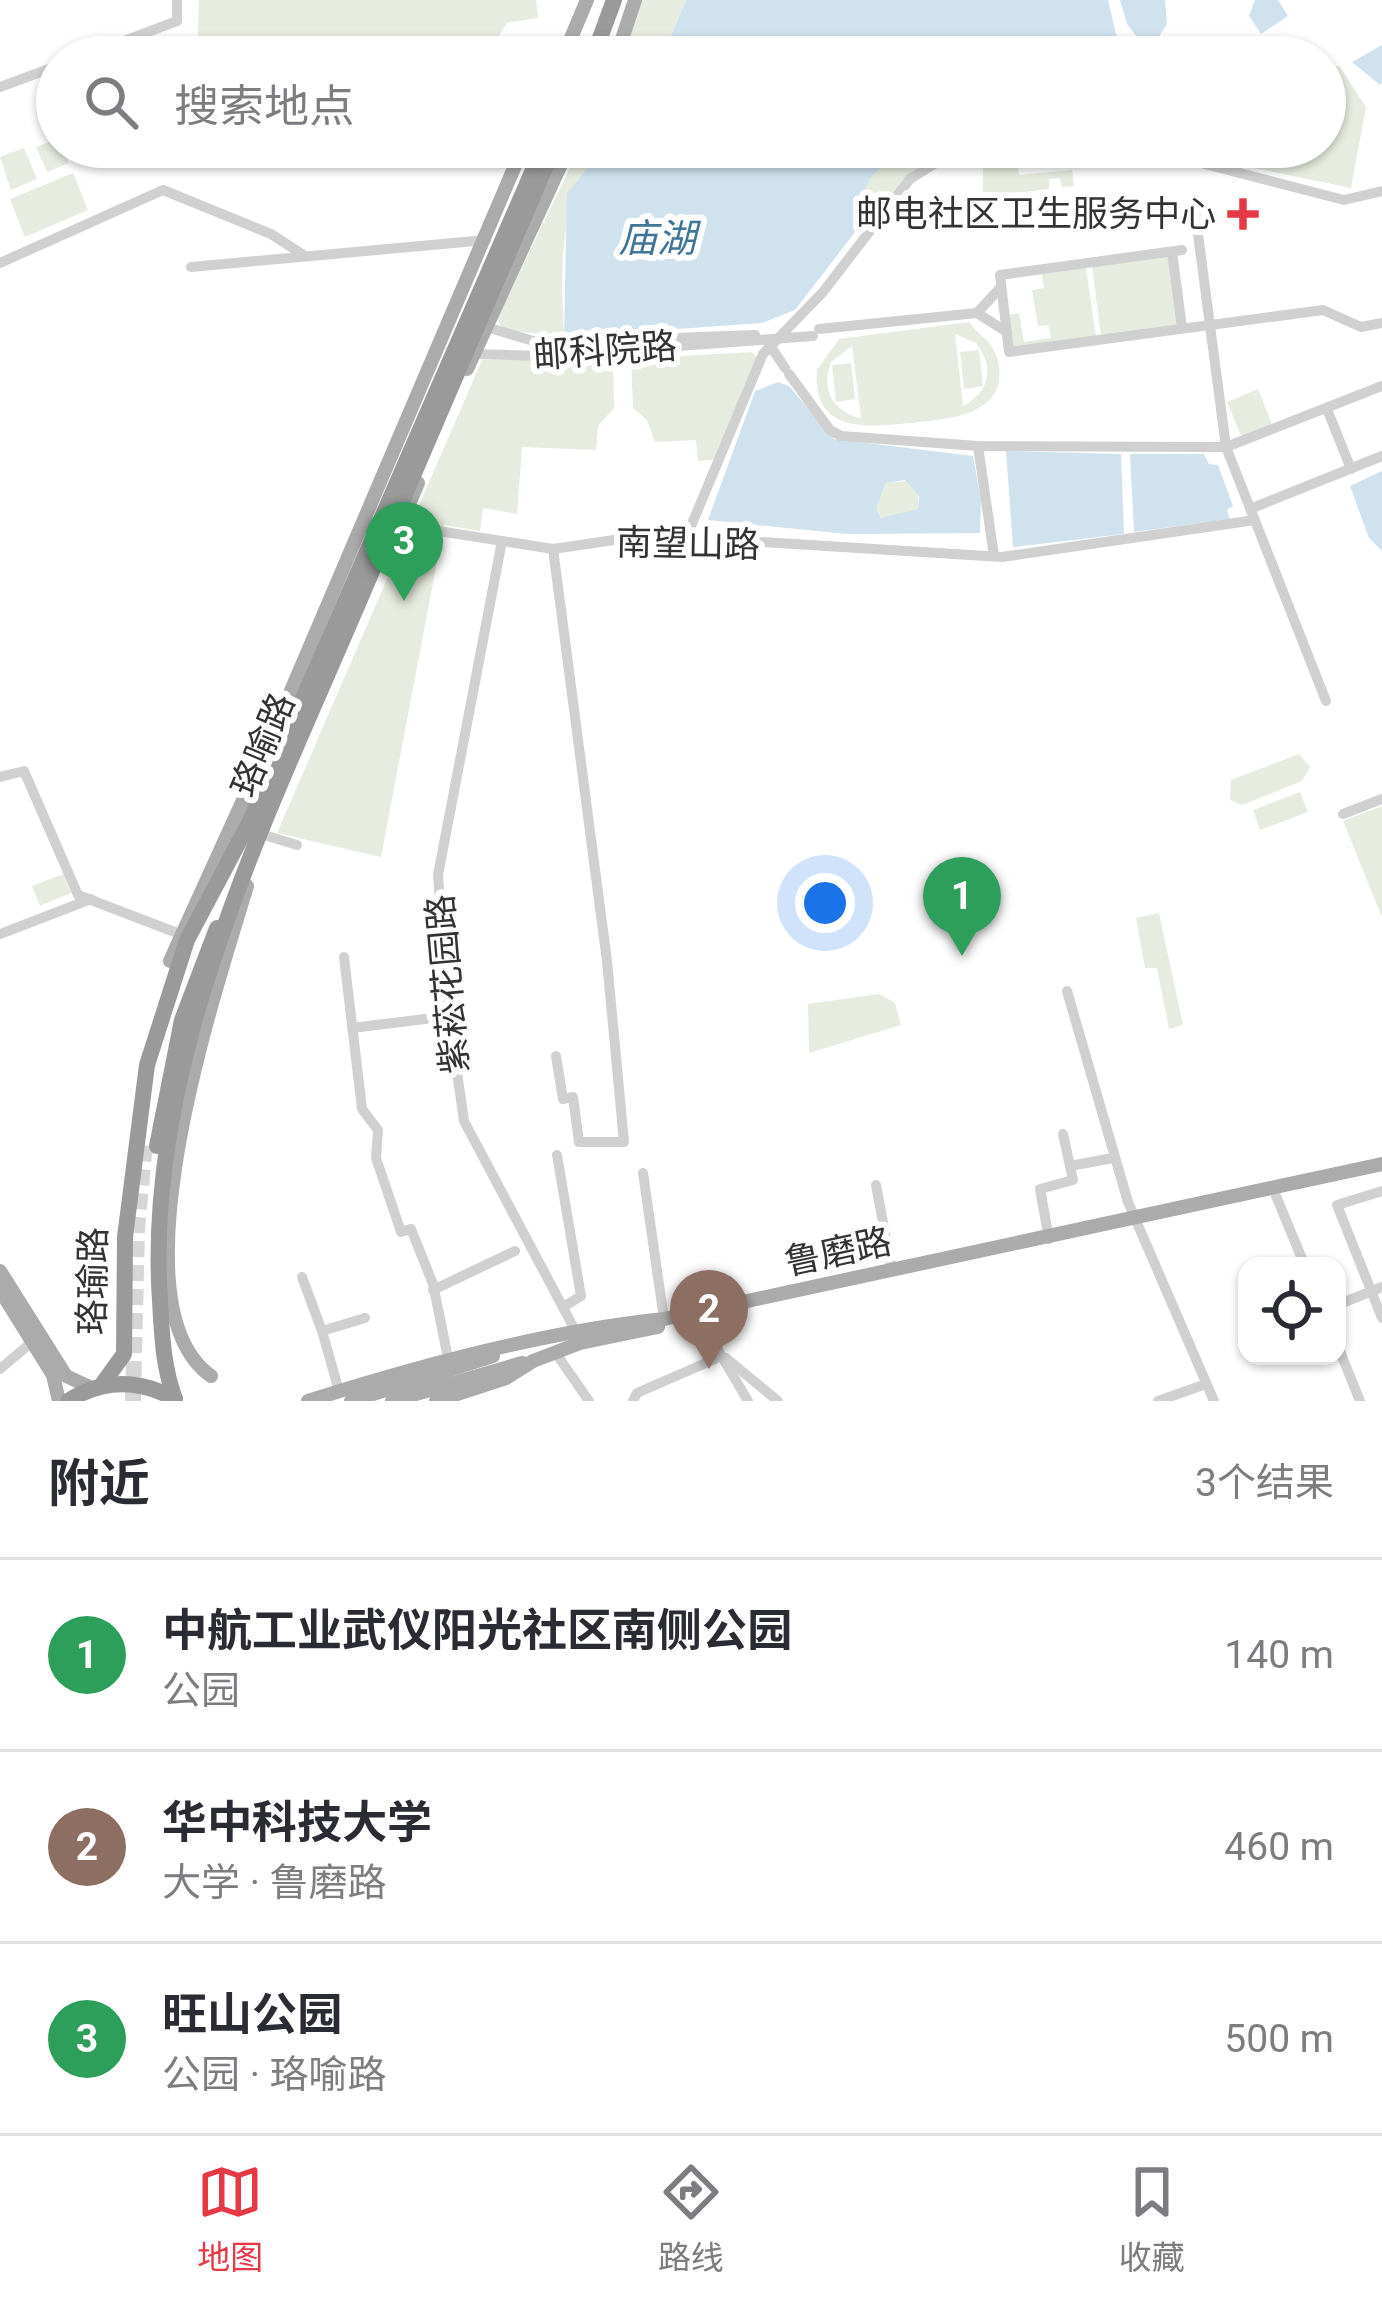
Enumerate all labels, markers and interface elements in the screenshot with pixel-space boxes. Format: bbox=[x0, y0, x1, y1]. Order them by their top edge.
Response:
search box bbox=[36, 36, 1346, 168]
icon: search bbox=[78, 69, 144, 135]
text: 搜索地点 bbox=[174, 80, 354, 133]
place label: 邮电社区卫生服务中心 bbox=[856, 193, 1216, 235]
marker: 邮电社区卫生服务中心 bbox=[1227, 198, 1259, 230]
water label: 庙湖 bbox=[618, 216, 702, 262]
street label: 邮科院路 bbox=[532, 325, 678, 377]
pin: 3 bbox=[365, 502, 443, 601]
street label: 南望山路 bbox=[616, 522, 760, 566]
street label: 珞喻路 bbox=[223, 687, 303, 803]
pin: 1 bbox=[923, 857, 1001, 956]
your location bbox=[795, 873, 855, 933]
street label: 紫菘花园路 bbox=[419, 893, 477, 1075]
street label: 鲁磨路 bbox=[781, 1220, 895, 1284]
street label: 珞瑜路 bbox=[71, 1227, 115, 1335]
map controls bbox=[1238, 1257, 1346, 1365]
button: locate bbox=[1238, 1257, 1346, 1365]
pin: 2 bbox=[670, 1270, 748, 1369]
text: 附近 bbox=[48, 1454, 150, 1513]
text: 3个结果 bbox=[1195, 1460, 1334, 1506]
text: 中航工业武仪阳光社区南侧公园 bbox=[162, 1604, 792, 1657]
text: 1 bbox=[76, 1632, 98, 1678]
text: 140 m bbox=[1224, 1632, 1334, 1678]
text: 公园 bbox=[162, 1668, 240, 1714]
text: 华中科技大学 bbox=[162, 1796, 432, 1849]
text: 2 bbox=[76, 1824, 98, 1870]
text: 460 m bbox=[1224, 1824, 1334, 1870]
text: 大学 · 鲁磨路 bbox=[162, 1860, 387, 1906]
text: 旺山公园 bbox=[162, 1988, 342, 2041]
text: 3 bbox=[76, 2016, 98, 2062]
text: 500 m bbox=[1224, 2016, 1334, 2062]
text: 公园 · 珞喻路 bbox=[162, 2052, 387, 2098]
tab: 地图 bbox=[197, 2159, 263, 2279]
tab: 路线 bbox=[658, 2159, 724, 2279]
tab: 收藏 bbox=[1119, 2159, 1185, 2279]

